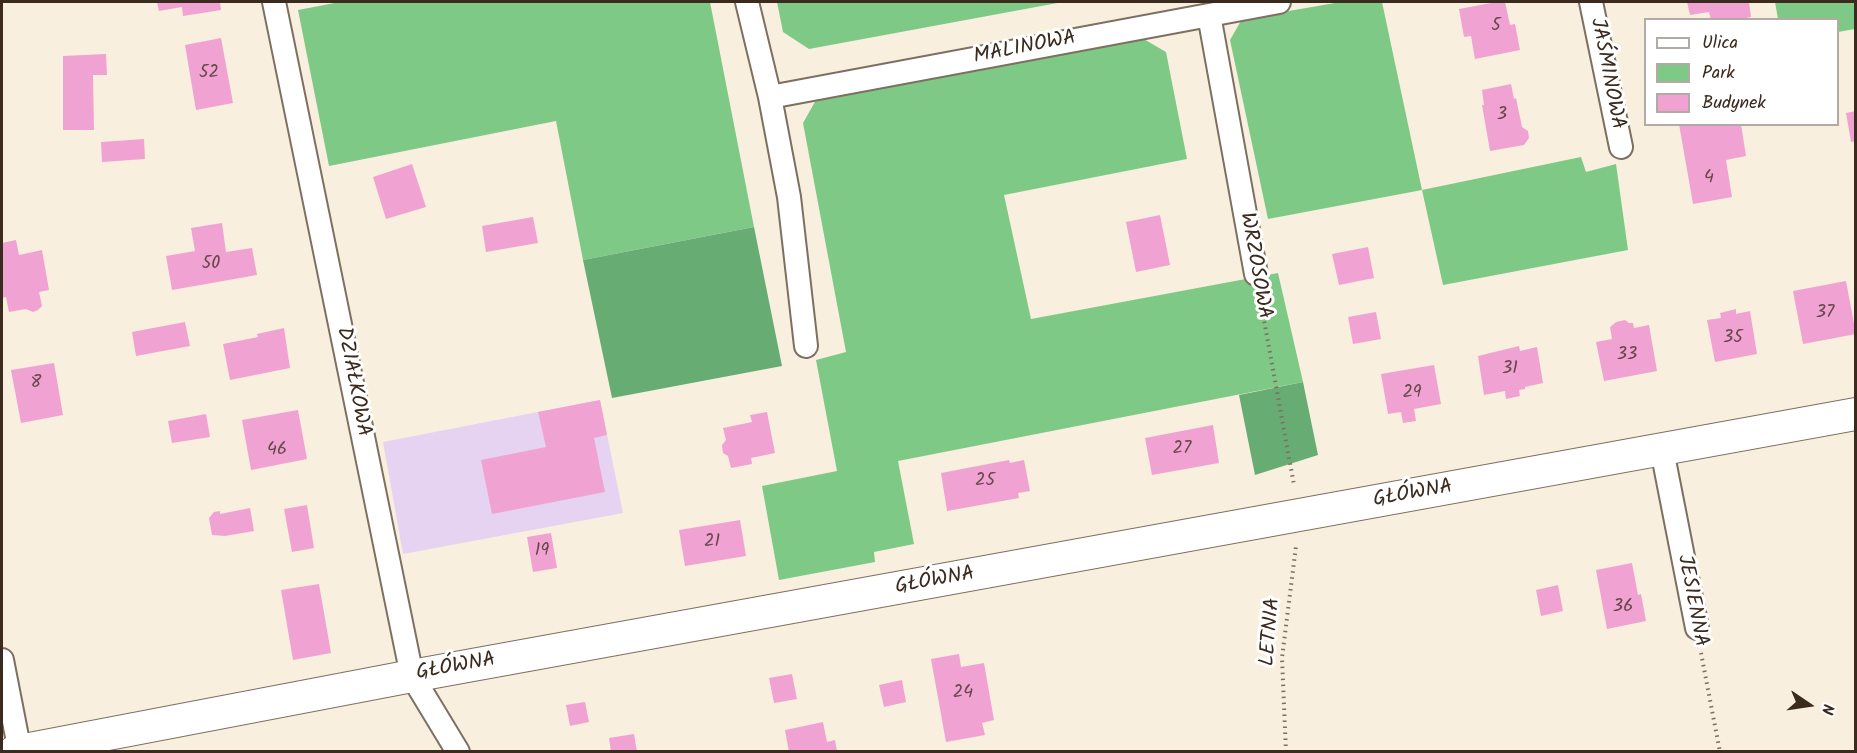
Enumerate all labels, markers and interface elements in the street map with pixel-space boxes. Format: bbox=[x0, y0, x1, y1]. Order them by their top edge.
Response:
house number: 5 bbox=[1491, 16, 1501, 38]
street label: JAŚMINOWA bbox=[1583, 16, 1629, 132]
legend bbox=[1644, 18, 1839, 126]
street label: MALINOWA bbox=[972, 27, 1078, 71]
text: Ulica bbox=[1702, 29, 1738, 58]
text: Park bbox=[1702, 59, 1735, 88]
house number: 52 bbox=[199, 63, 219, 85]
text: Budynek bbox=[1702, 89, 1766, 118]
house number: 3 bbox=[1497, 105, 1507, 127]
house number: 4 bbox=[1704, 168, 1714, 190]
street label: WRZOSOWA bbox=[1232, 211, 1276, 321]
house number: 50 bbox=[202, 254, 220, 276]
house number: 37 bbox=[1816, 303, 1834, 325]
street label: DZIAŁKOWA bbox=[329, 325, 375, 439]
house number: 35 bbox=[1723, 328, 1743, 350]
house number: 33 bbox=[1617, 345, 1637, 367]
house number: 31 bbox=[1502, 359, 1518, 381]
house number: 8 bbox=[31, 373, 41, 395]
house number: 29 bbox=[1402, 383, 1422, 405]
house number: 27 bbox=[1173, 439, 1191, 461]
house number: 46 bbox=[267, 440, 287, 462]
house number: 25 bbox=[975, 471, 995, 493]
street label: GŁÓWNA bbox=[1371, 476, 1455, 514]
house number: 21 bbox=[704, 532, 720, 554]
house number: 19 bbox=[535, 541, 549, 563]
street label: JESIENNA bbox=[1670, 553, 1712, 649]
street label: GŁÓWNA bbox=[893, 563, 977, 601]
street label: LETNIA bbox=[1256, 597, 1288, 667]
house number: 36 bbox=[1613, 597, 1633, 619]
street label: GŁÓWNA bbox=[414, 649, 498, 687]
north arrow bbox=[1779, 675, 1839, 735]
house number: 24 bbox=[953, 683, 973, 705]
text: N bbox=[1814, 701, 1840, 717]

